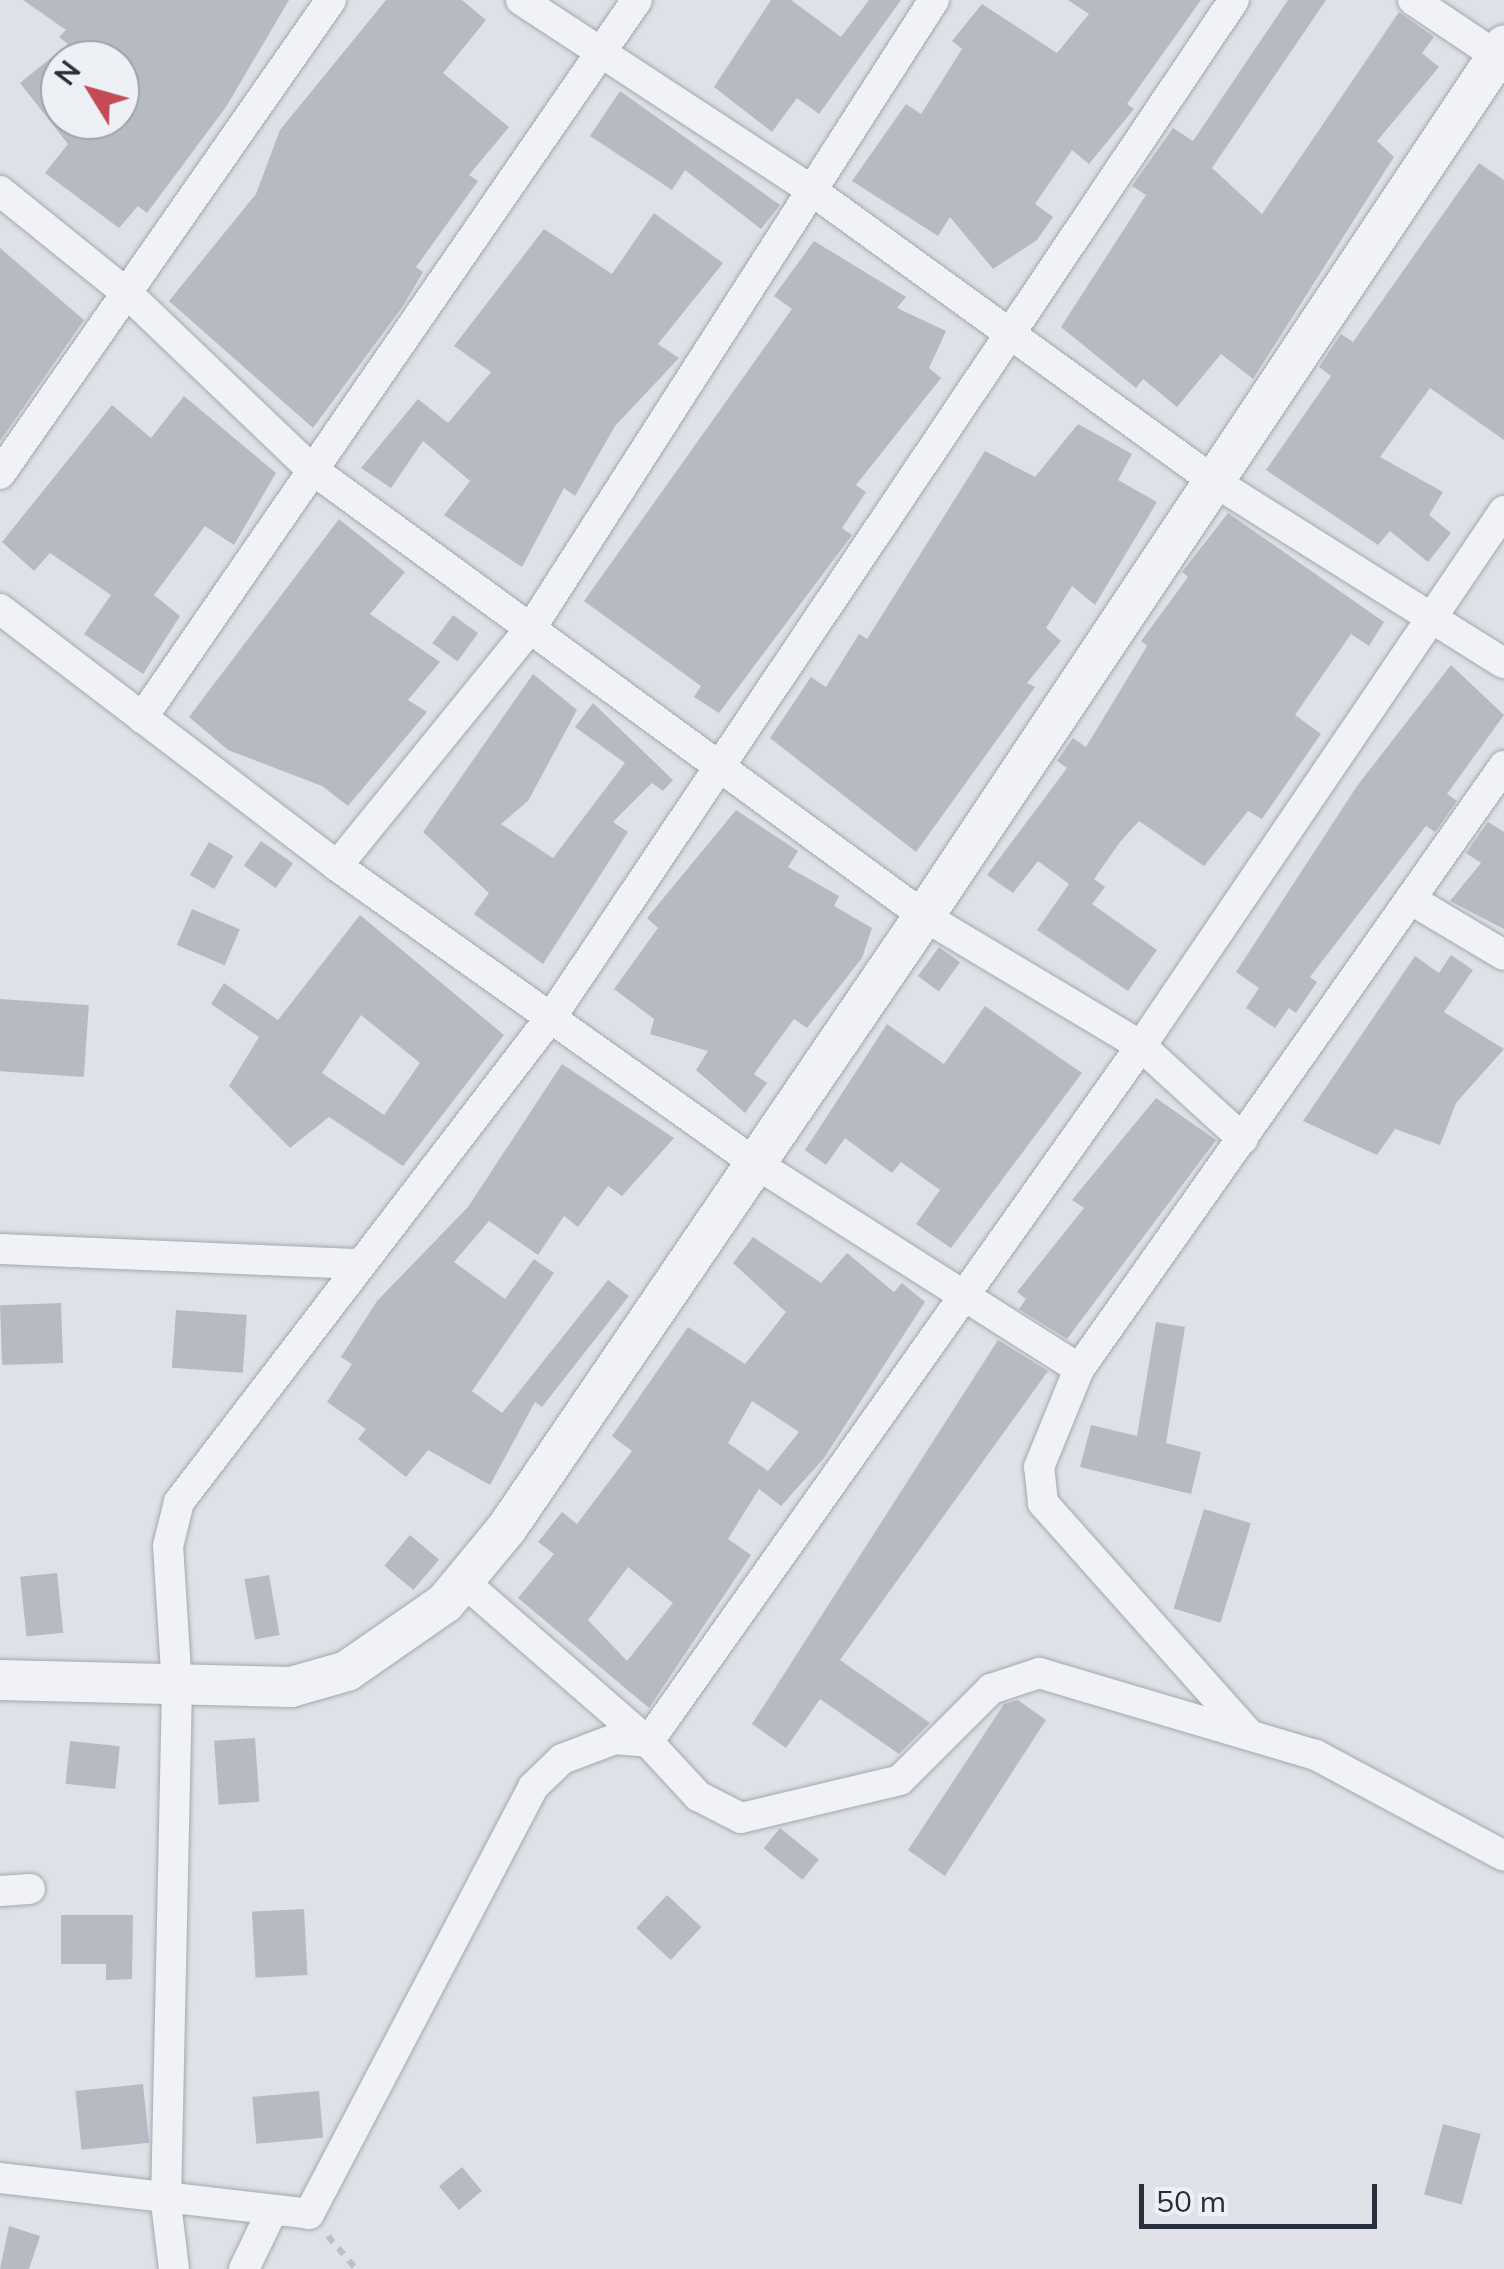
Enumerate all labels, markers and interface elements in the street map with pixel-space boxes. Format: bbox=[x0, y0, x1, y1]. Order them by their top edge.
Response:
north arrow bbox=[40, 40, 140, 140]
text: N bbox=[47, 54, 88, 92]
scale bar bbox=[1144, 2164, 1382, 2226]
text: 50 m bbox=[1156, 2182, 1226, 2220]

